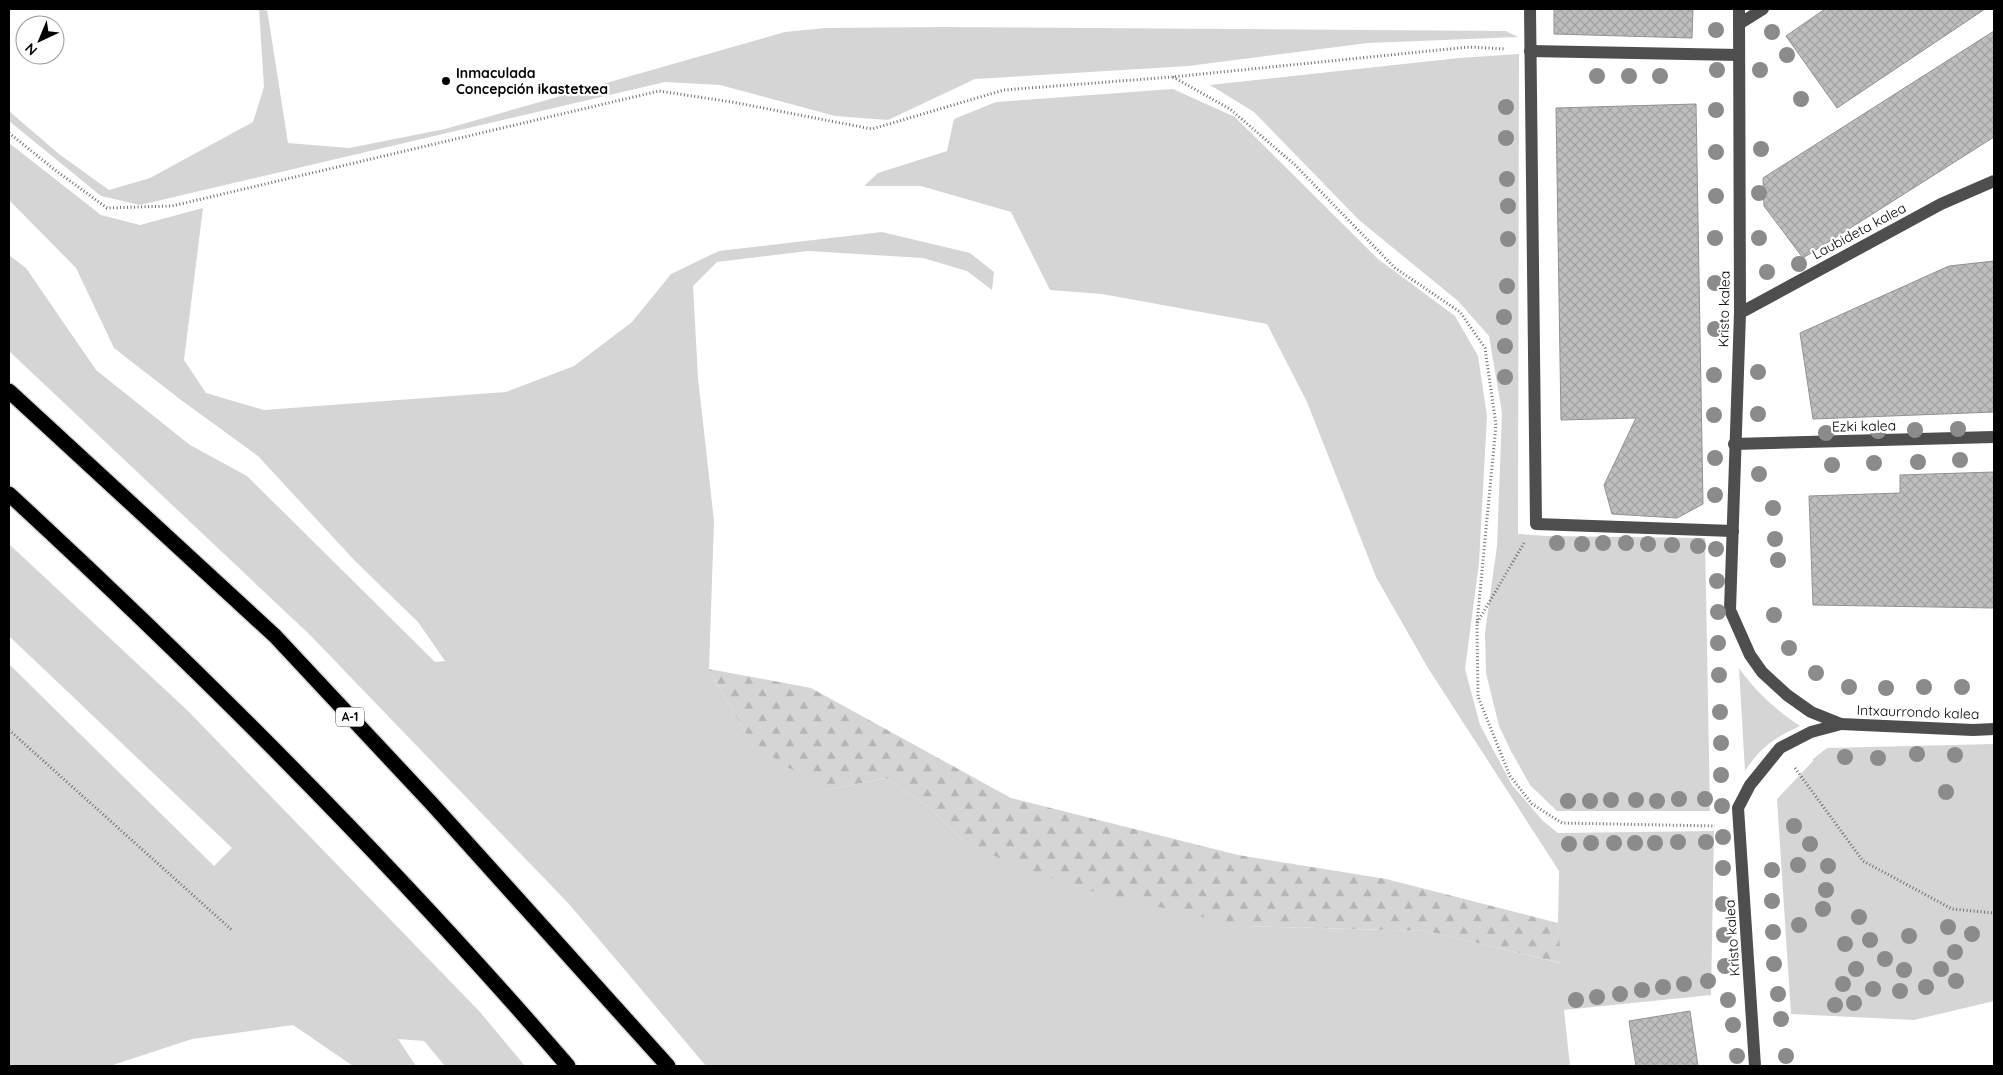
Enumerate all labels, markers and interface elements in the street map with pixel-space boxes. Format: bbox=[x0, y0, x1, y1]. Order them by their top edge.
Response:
north arrow bbox=[15, 15, 65, 65]
text: N bbox=[21, 39, 41, 59]
place label: Inmaculada Concepción ikastetxea bbox=[456, 64, 608, 98]
marker: Inmaculada Concepción ikastetxea bbox=[440, 75, 452, 87]
street label: Laubideta kalea bbox=[1809, 199, 1909, 263]
street label: Kristo kalea bbox=[1714, 270, 1734, 348]
street label: Ezki kalea bbox=[1832, 416, 1896, 436]
street label: Intxaurrondo kalea bbox=[1856, 701, 1980, 723]
road number: A-1 bbox=[336, 708, 364, 726]
street label: Kristo kalea bbox=[1720, 899, 1744, 977]

